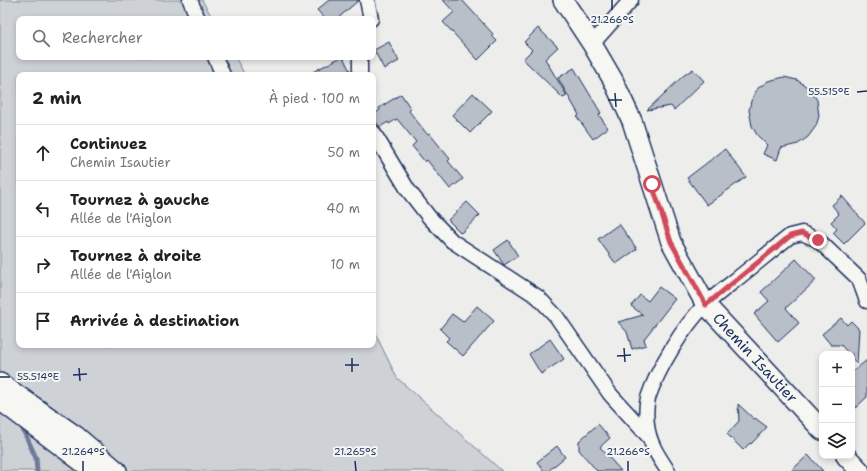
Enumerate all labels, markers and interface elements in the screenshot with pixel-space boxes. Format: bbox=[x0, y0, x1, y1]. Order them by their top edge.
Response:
text: 21.266°S bbox=[590, 13, 634, 26]
search box bbox=[16, 16, 376, 60]
icon: search bbox=[30, 27, 52, 49]
text: Rechercher bbox=[62, 28, 143, 48]
text: 55.515°E bbox=[808, 85, 850, 98]
text: 2 min bbox=[32, 87, 82, 109]
text: À pied · 100 m bbox=[269, 90, 360, 107]
text: Continuez bbox=[70, 134, 147, 154]
icon: ahead bbox=[32, 142, 54, 164]
text: 50 m bbox=[327, 144, 360, 161]
text: Chemin Isautier bbox=[70, 154, 171, 171]
route start bbox=[643, 175, 661, 193]
text: Tournez à gauche bbox=[70, 190, 210, 210]
icon: left bbox=[32, 198, 54, 220]
text: 40 m bbox=[326, 200, 360, 217]
text: Allée de l'Aiglon bbox=[70, 210, 172, 227]
route end bbox=[809, 231, 827, 249]
text: Tournez à droite bbox=[70, 246, 202, 266]
icon: right bbox=[32, 254, 54, 276]
text: 10 m bbox=[330, 256, 360, 273]
text: Allée de l'Aiglon bbox=[70, 266, 172, 283]
street label: Chemin Isautier bbox=[708, 309, 802, 407]
icon: arrive bbox=[32, 310, 54, 332]
text: Arrivée à destination bbox=[70, 311, 239, 331]
map controls bbox=[819, 351, 855, 459]
button: + bbox=[819, 351, 855, 387]
text: 55.514°E bbox=[17, 370, 59, 383]
button: − bbox=[819, 387, 855, 423]
button: layers bbox=[819, 423, 855, 459]
text: 21.264°S bbox=[61, 445, 105, 458]
text: 21.265°S bbox=[334, 445, 377, 458]
text: 21.266°S bbox=[606, 445, 650, 458]

